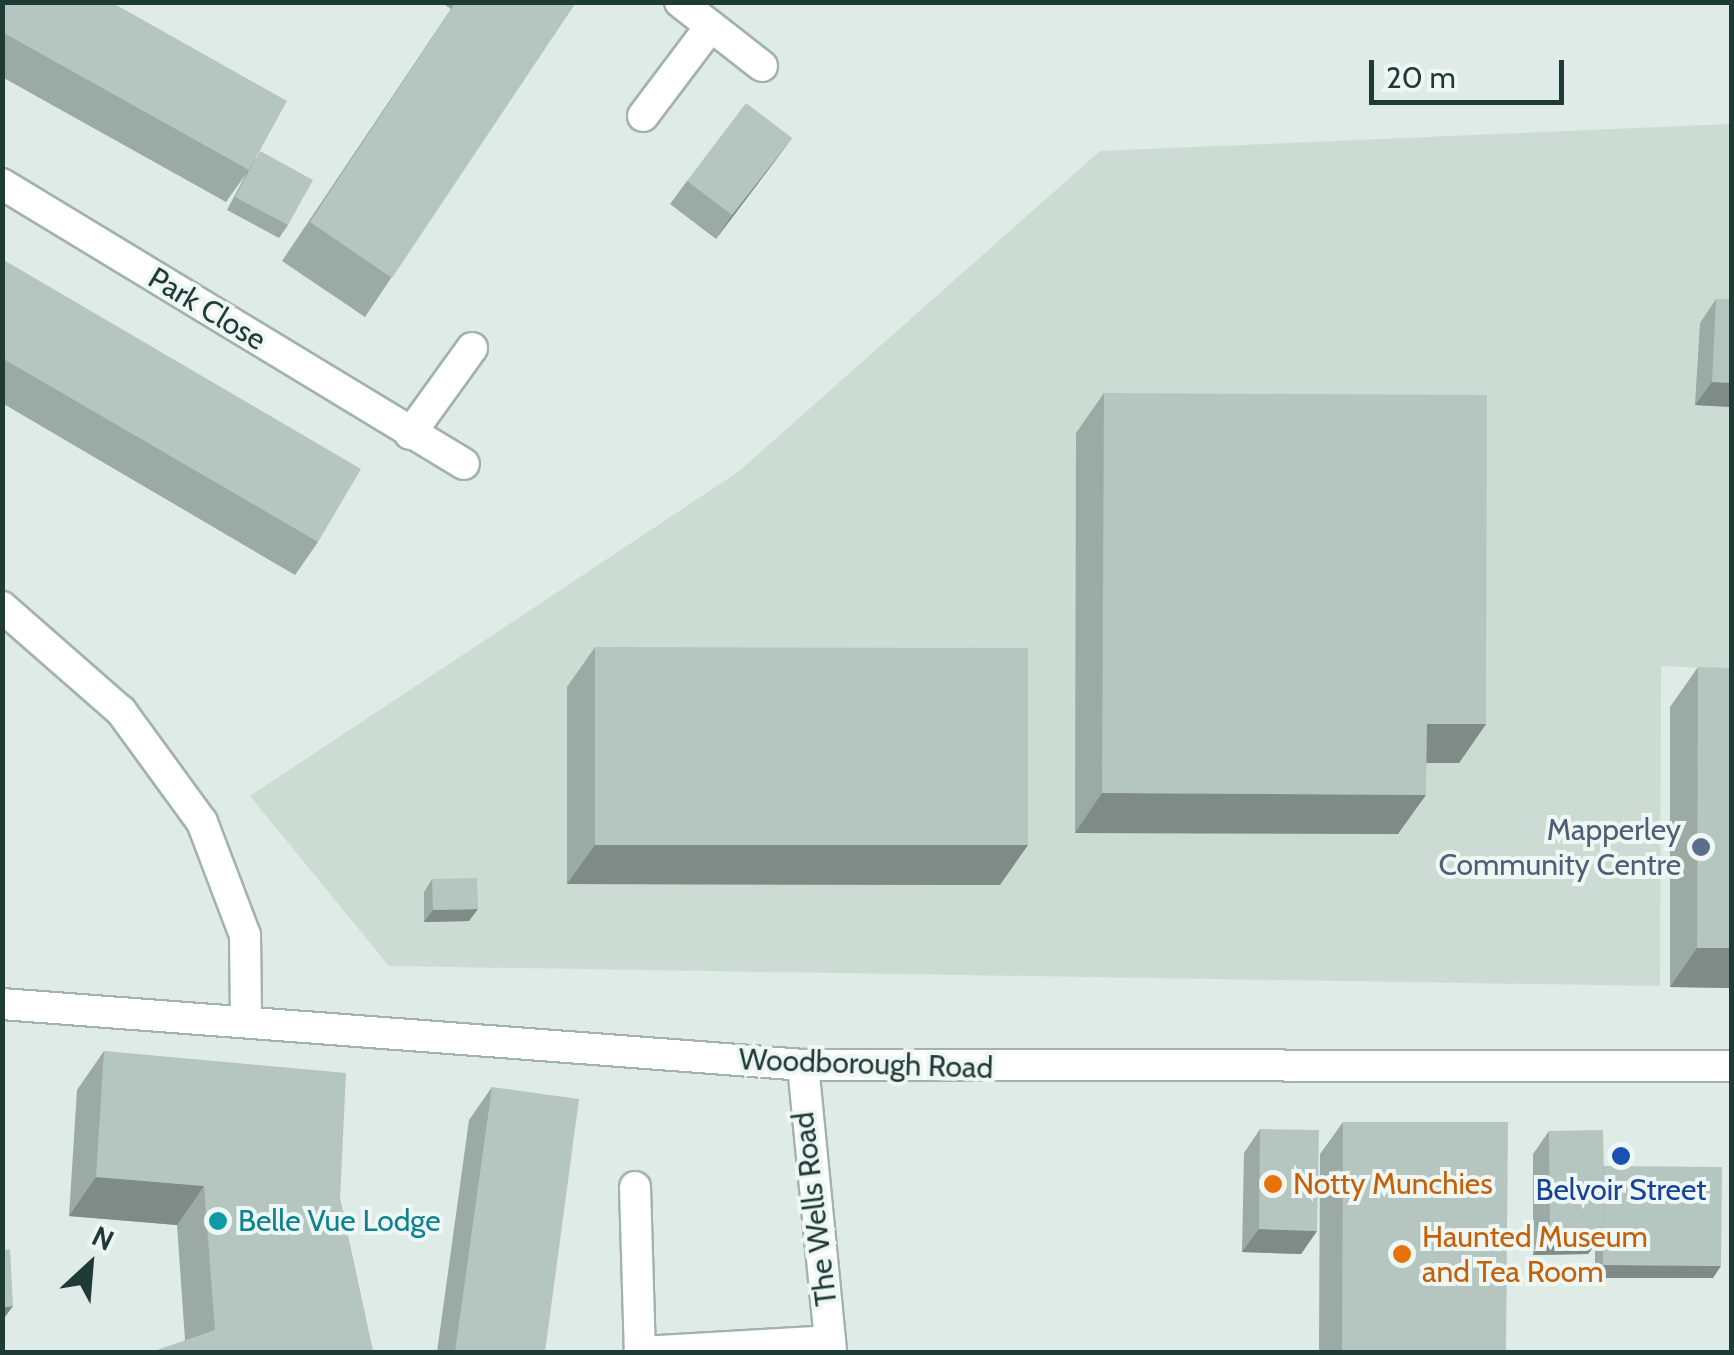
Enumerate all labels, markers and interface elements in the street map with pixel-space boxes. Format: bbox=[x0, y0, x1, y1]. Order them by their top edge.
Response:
scale bar bbox=[1374, 40, 1569, 102]
text: 20 m bbox=[1386, 59, 1456, 96]
street label: Park Close bbox=[142, 260, 272, 358]
place label: Mapperley Community Centre bbox=[1438, 812, 1681, 882]
marker: Mapperley Community Centre bbox=[1690, 836, 1712, 858]
street label: Woodborough Road bbox=[738, 1042, 994, 1086]
street label: The Wells Road bbox=[785, 1110, 845, 1308]
marker: Belvoir Street bbox=[1610, 1145, 1632, 1167]
place label: Notty Munchies bbox=[1293, 1166, 1493, 1202]
place label: Belvoir Street bbox=[1536, 1172, 1706, 1208]
marker: Notty Munchies bbox=[1262, 1173, 1284, 1195]
place label: Belle Vue Lodge bbox=[238, 1203, 441, 1239]
marker: Belle Vue Lodge bbox=[207, 1210, 229, 1232]
north arrow bbox=[40, 1215, 140, 1315]
text: N bbox=[87, 1218, 119, 1258]
place label: Haunted Museum and Tea Room bbox=[1422, 1219, 1648, 1290]
marker: Haunted Museum and Tea Room bbox=[1391, 1243, 1413, 1265]

